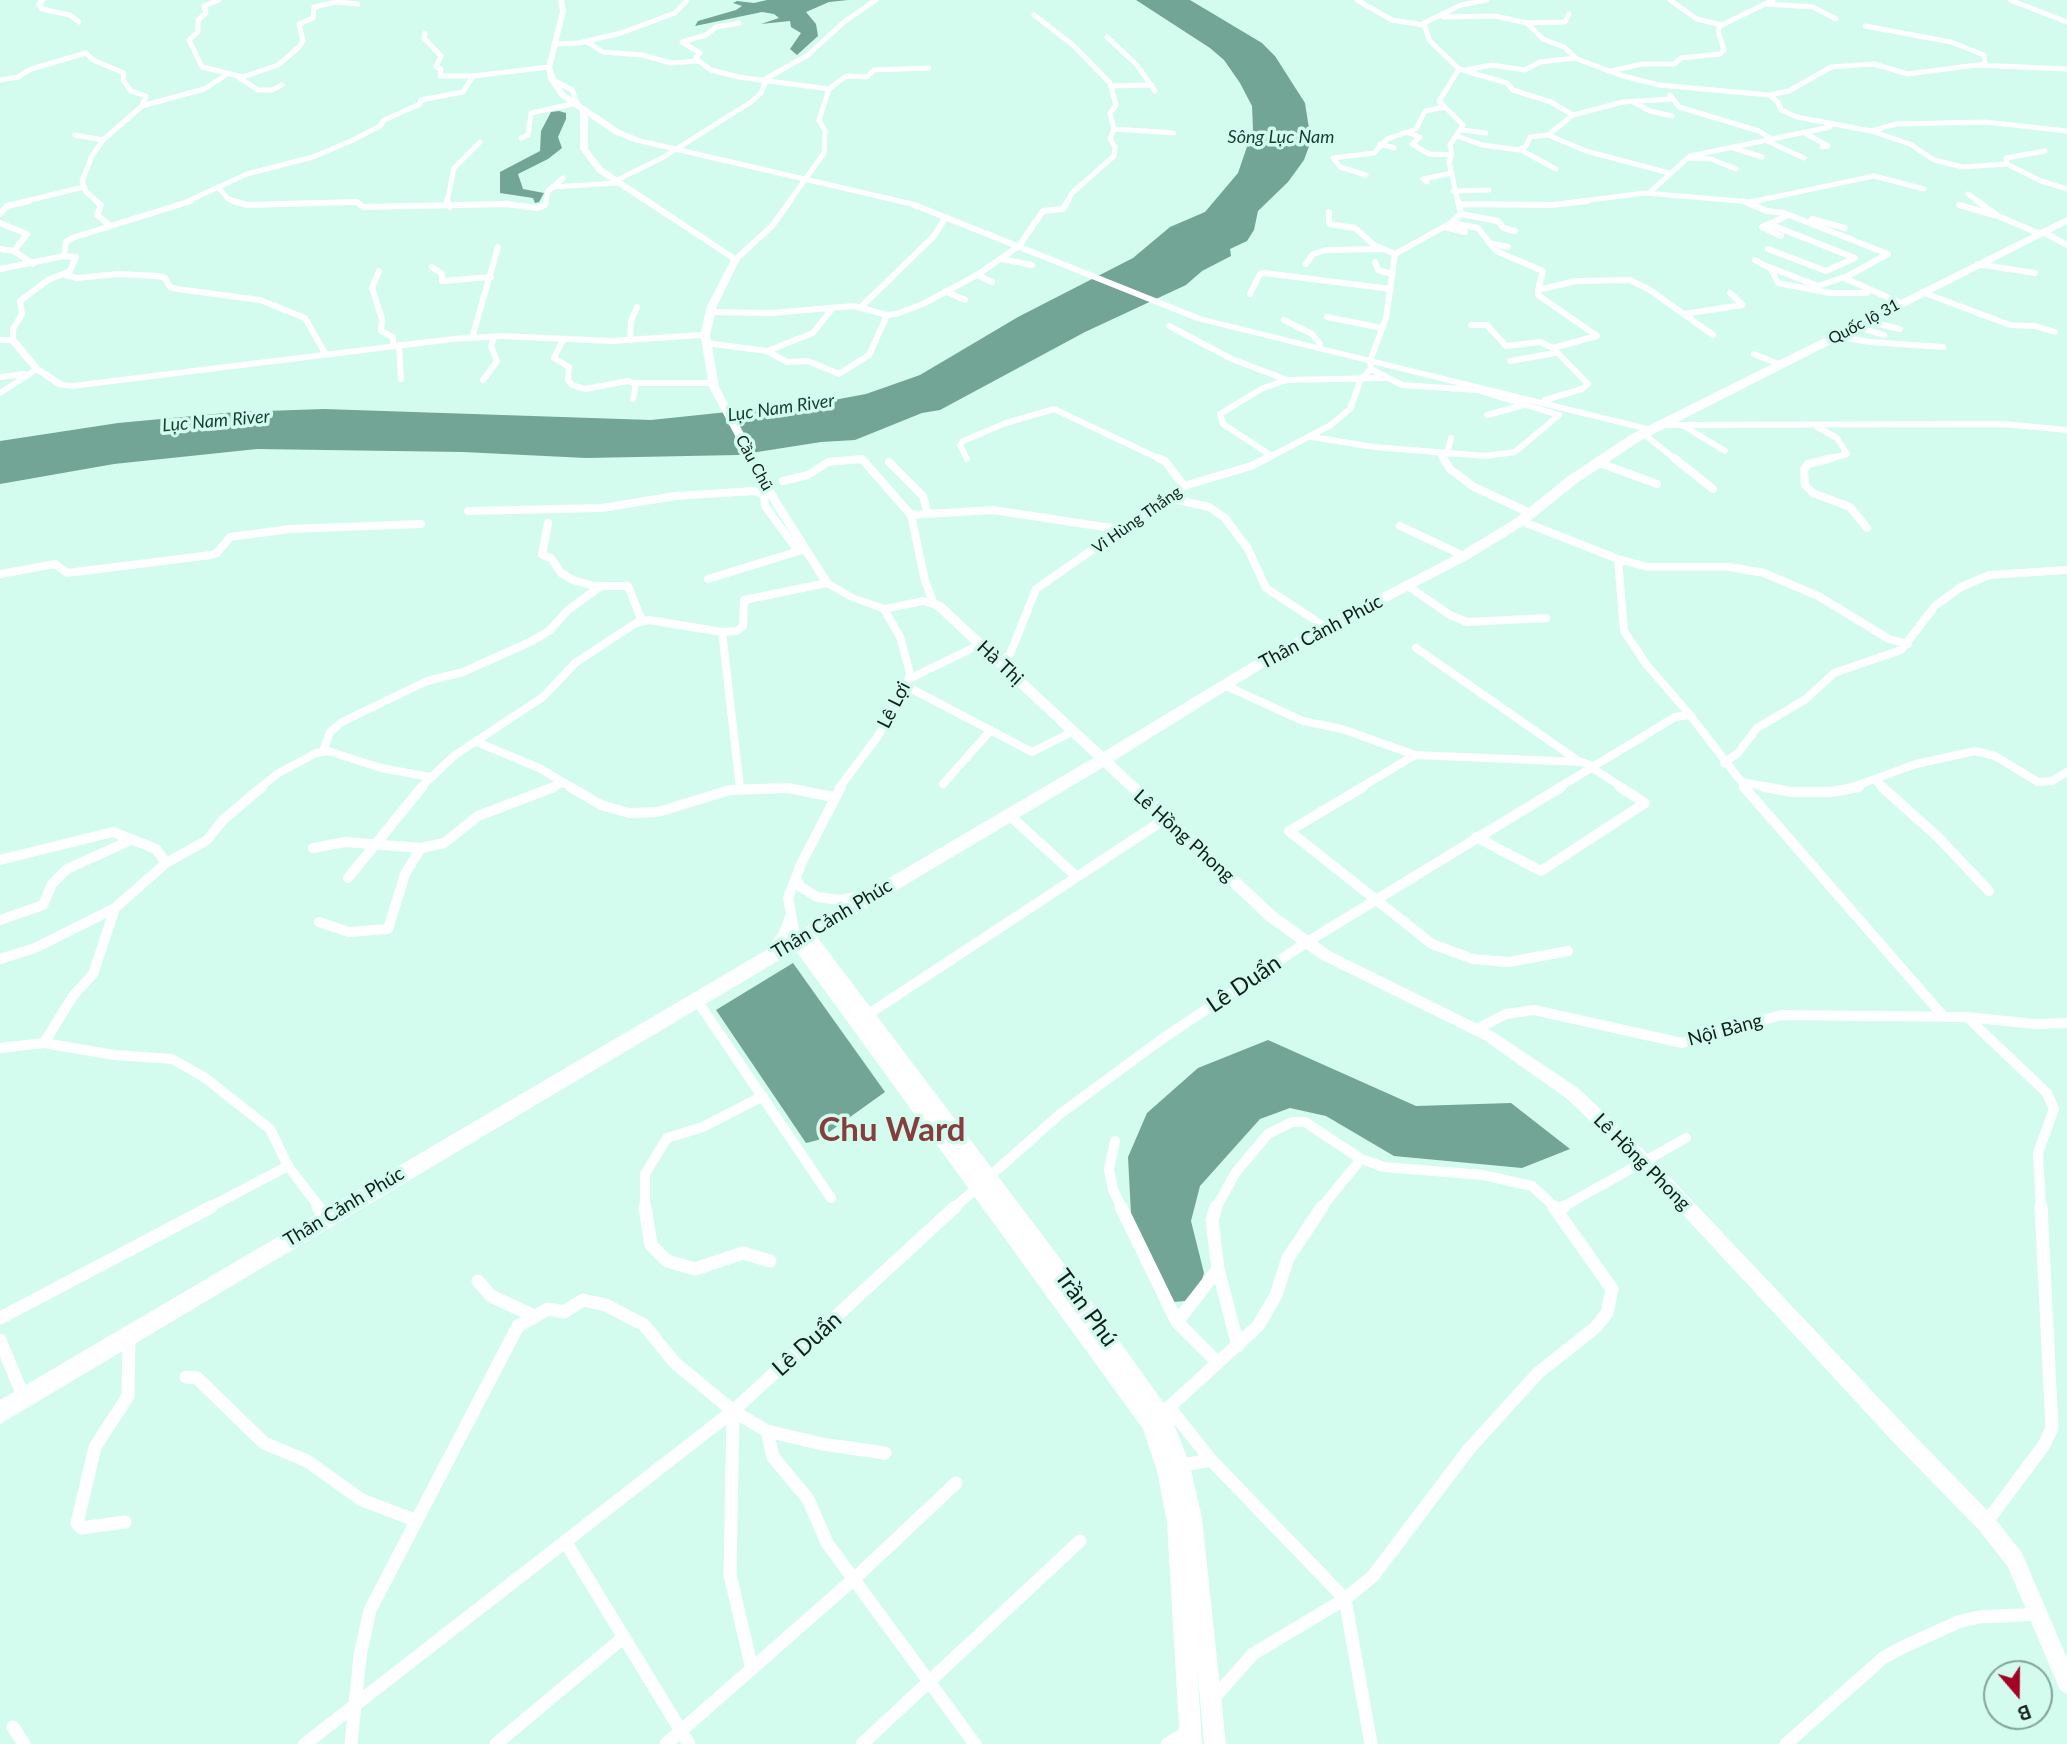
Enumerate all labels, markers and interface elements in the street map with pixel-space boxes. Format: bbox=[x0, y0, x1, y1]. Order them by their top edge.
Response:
water label: Sông Lục Nam bbox=[1228, 126, 1334, 148]
street label: Quốc lộ 31 bbox=[1825, 295, 1903, 349]
water label: Lục Nam River bbox=[726, 390, 836, 426]
water label: Lục Nam River bbox=[161, 406, 271, 436]
street label: Cầu Chũ bbox=[731, 432, 777, 494]
street label: Vi Hùng Thắng bbox=[1089, 482, 1185, 558]
street label: Thân Cảnh Phúc bbox=[1255, 590, 1387, 674]
street label: Hà Thị bbox=[972, 636, 1028, 690]
street label: Lê Lợi bbox=[873, 678, 915, 732]
street label: Lê Hồng Phong bbox=[1129, 785, 1239, 887]
street label: Thân Cảnh Phúc bbox=[768, 874, 896, 964]
street label: Lê Duẩn bbox=[1202, 949, 1286, 1019]
street label: Nội Bàng bbox=[1685, 1009, 1765, 1051]
street label: Lê Hồng Phong bbox=[1589, 1109, 1695, 1215]
district label: Chu Ward bbox=[818, 1110, 966, 1150]
street label: Thân Cảnh Phúc bbox=[280, 1162, 408, 1252]
street label: Trần Phú bbox=[1049, 1264, 1123, 1352]
street label: Lê Duẩn bbox=[767, 1306, 847, 1382]
north arrow bbox=[1983, 1660, 2053, 1730]
text: B bbox=[2015, 1700, 2034, 1726]

